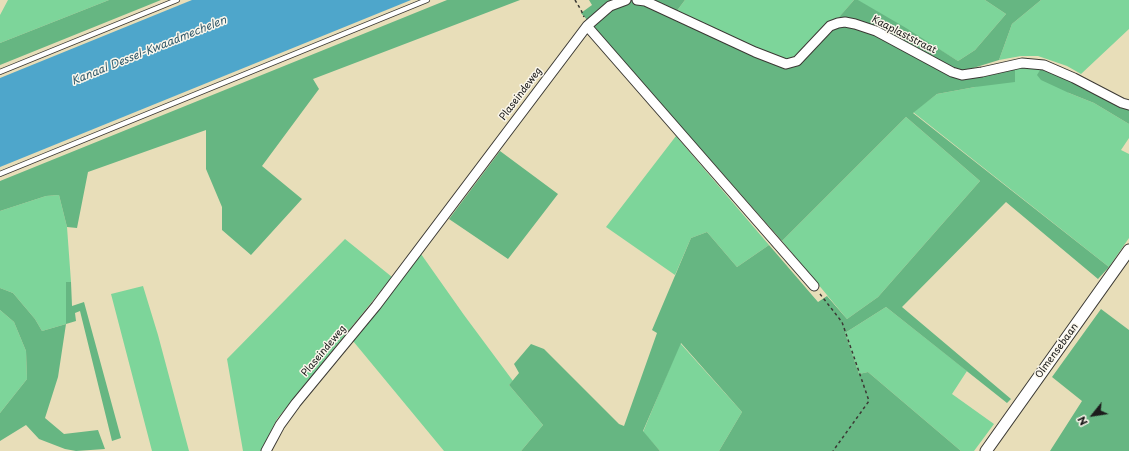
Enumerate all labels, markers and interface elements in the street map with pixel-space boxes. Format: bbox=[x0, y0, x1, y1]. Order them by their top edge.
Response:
water label: Kanaal Dessel-Kwaadmechelen bbox=[70, 14, 228, 88]
street label: Kaaplaststraat bbox=[870, 14, 938, 56]
street label: Plaseindeweg bbox=[497, 65, 545, 123]
street label: Olmensebaan bbox=[1033, 321, 1081, 381]
street label: Plaseindeweg bbox=[299, 323, 349, 379]
north arrow bbox=[1073, 395, 1113, 435]
text: N bbox=[1073, 413, 1092, 429]

